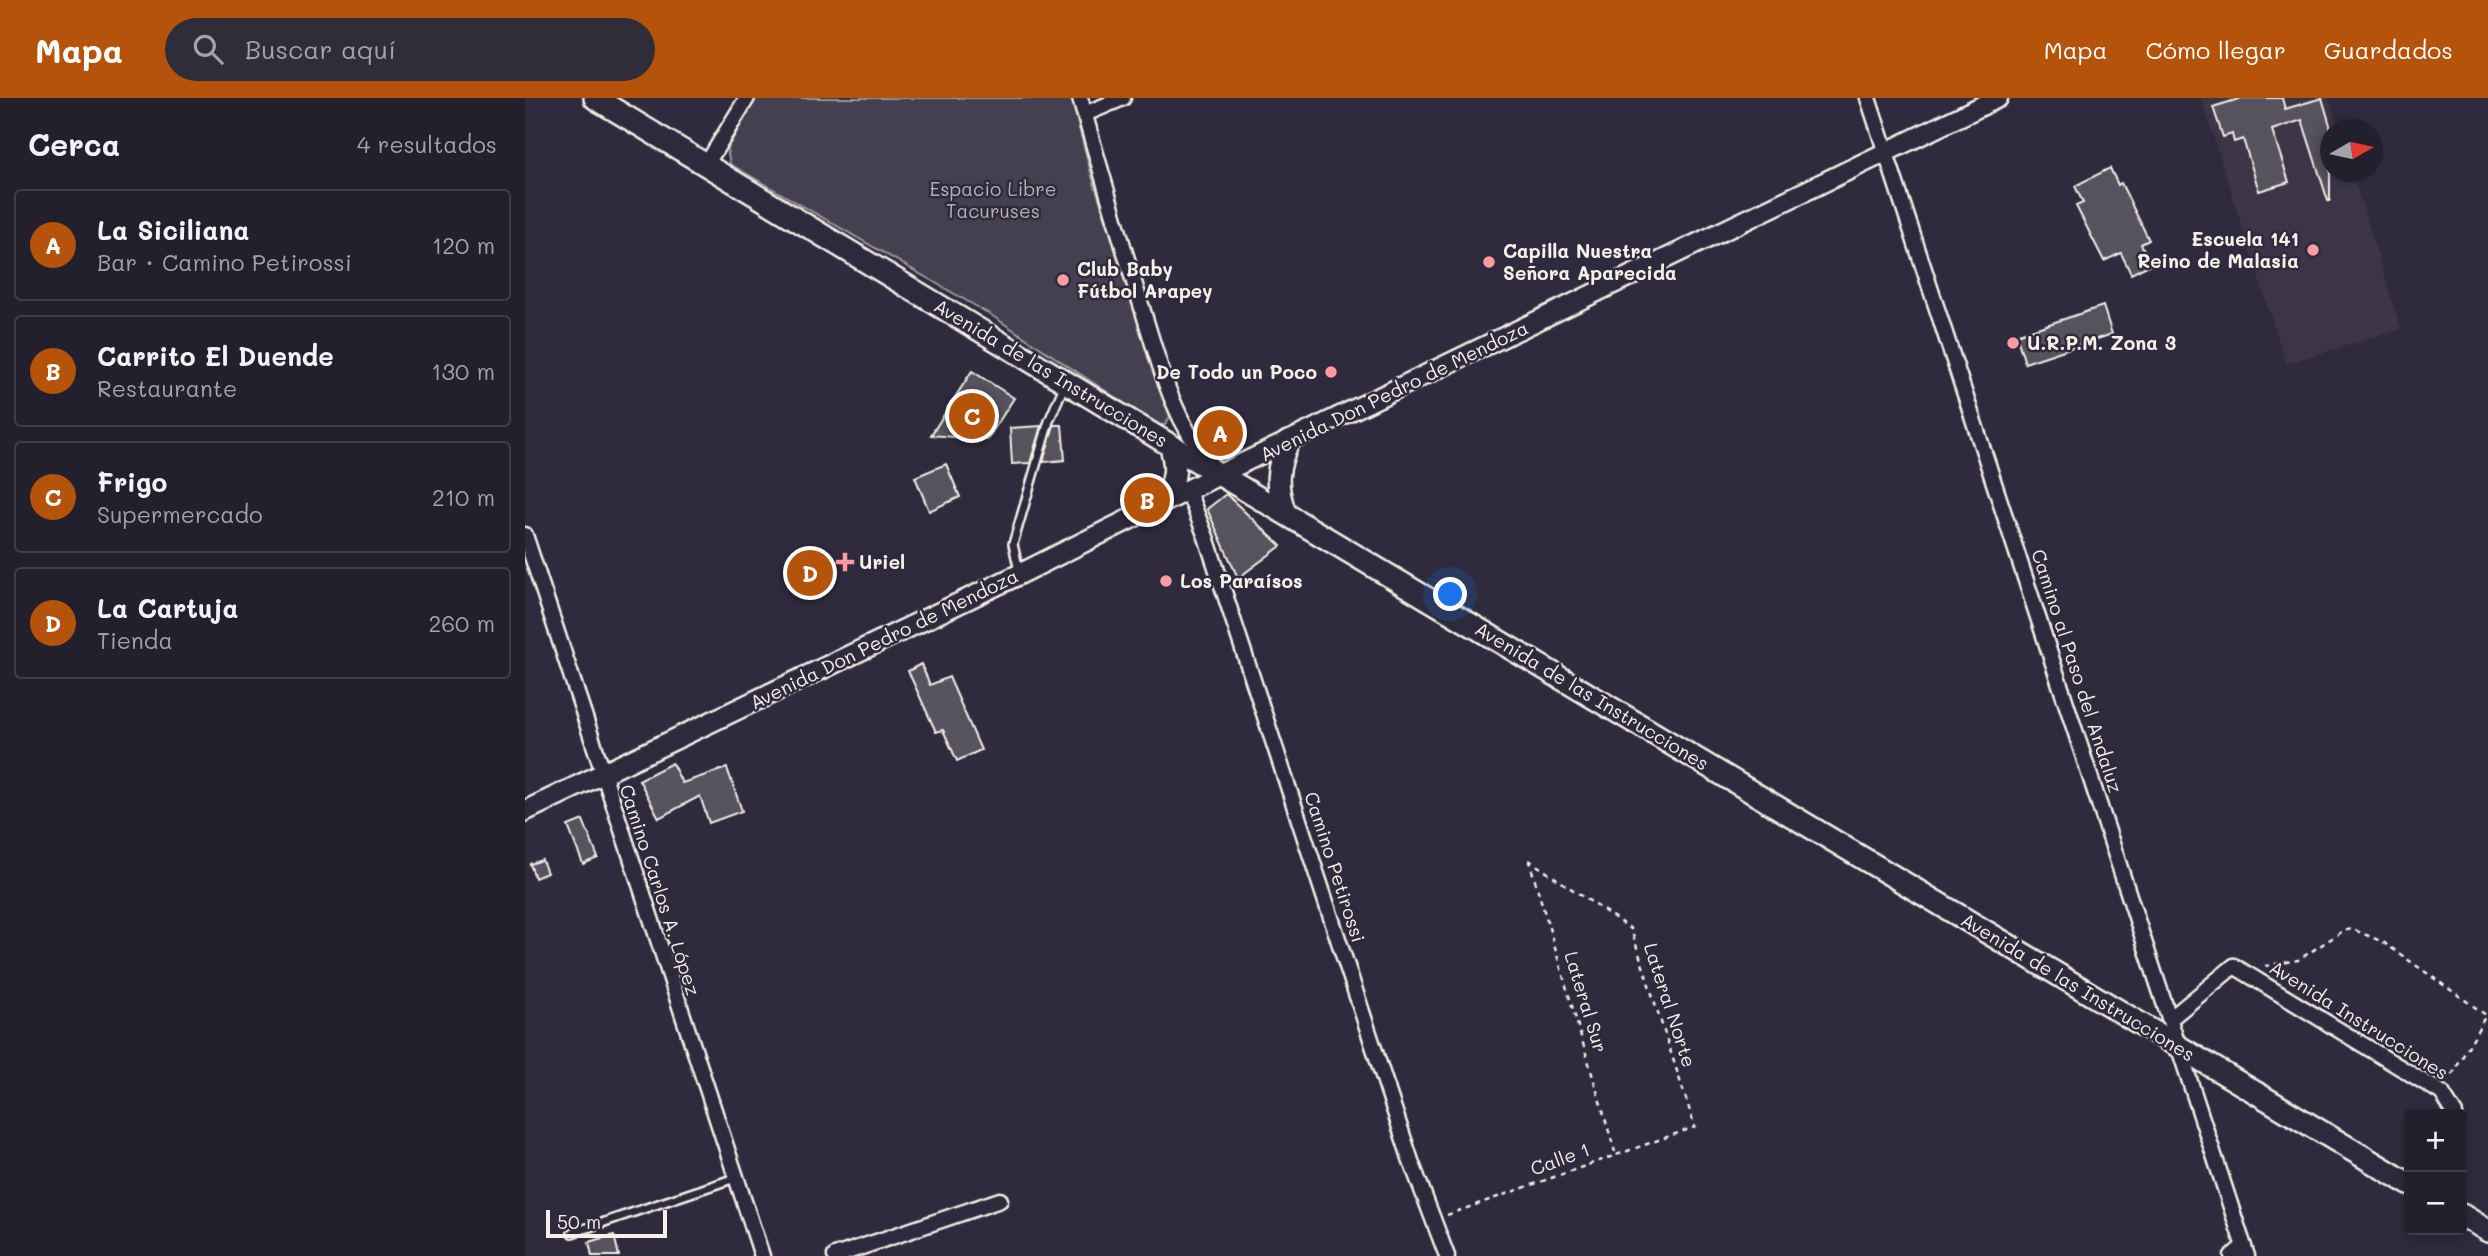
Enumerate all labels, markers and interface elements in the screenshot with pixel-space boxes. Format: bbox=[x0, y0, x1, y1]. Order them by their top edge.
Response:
search box bbox=[165, 18, 655, 81]
text: Mapa bbox=[35, 28, 123, 71]
icon: search bbox=[189, 30, 227, 68]
text: Buscar aquí bbox=[245, 32, 396, 66]
text: Mapa bbox=[2044, 34, 2108, 65]
text: Cómo llegar bbox=[2146, 34, 2286, 65]
text: Guardados bbox=[2324, 34, 2453, 65]
north arrow bbox=[2320, 119, 2383, 182]
text: Cerca bbox=[28, 124, 120, 164]
text: 4 resultados bbox=[357, 129, 497, 159]
park label: Espacio Libre Tacuruses bbox=[929, 176, 1057, 223]
text: La Siciliana bbox=[97, 213, 249, 247]
place label: Escuela 141 Reino de Malasia bbox=[2137, 226, 2299, 273]
text: A bbox=[45, 230, 61, 260]
text: 120 m bbox=[432, 230, 495, 260]
place label: Capilla Nuestra Señora Aparecida bbox=[1503, 238, 1677, 285]
marker: Escuela 141 Reino de Malasia bbox=[2305, 242, 2321, 258]
text: Bar · Camino Petirossi bbox=[97, 247, 352, 277]
marker: Capilla Nuestra Señora Aparecida bbox=[1481, 254, 1497, 270]
place label: Club Baby Fútbol Arapey bbox=[1077, 256, 1213, 303]
marker: Club Baby Fútbol Arapey bbox=[1055, 272, 1071, 288]
street label: Avenida de las Instrucciones bbox=[930, 293, 1173, 452]
street label: Avenida Don Pedro de Mendoza bbox=[1255, 315, 1532, 467]
place label: U.R.P.M. Zona 3 bbox=[2027, 330, 2176, 355]
marker: U.R.P.M. Zona 3 bbox=[2005, 335, 2021, 351]
text: Carrito El Duende bbox=[97, 339, 334, 373]
text: B bbox=[45, 356, 61, 386]
text: 130 m bbox=[431, 356, 495, 386]
place label: De Todo un Poco bbox=[1156, 359, 1317, 384]
marker: De Todo un Poco bbox=[1323, 364, 1339, 380]
text: Restaurante bbox=[97, 373, 237, 403]
pin: C bbox=[949, 390, 995, 442]
pin: A bbox=[1197, 407, 1243, 459]
text: Frigo bbox=[97, 465, 167, 499]
pin: B bbox=[1124, 474, 1170, 526]
text: C bbox=[44, 482, 62, 512]
text: 210 m bbox=[432, 482, 495, 512]
text: Supermercado bbox=[97, 499, 263, 529]
street label: Camino al Paso del Andaluz bbox=[2026, 546, 2129, 796]
pin: D bbox=[787, 547, 833, 599]
place label: Uriel bbox=[859, 549, 905, 574]
marker: Uriel bbox=[837, 554, 853, 570]
street label: Avenida Don Pedro de Mendoza bbox=[746, 564, 1022, 714]
place label: Los Paraísos bbox=[1180, 568, 1303, 593]
marker: Los Paraísos bbox=[1158, 573, 1174, 589]
your location bbox=[1433, 577, 1467, 611]
text: La Cartuja bbox=[97, 591, 238, 625]
text: D bbox=[45, 608, 61, 638]
text: 260 m bbox=[428, 608, 495, 638]
street label: Avenida de las Instrucciones bbox=[1471, 616, 1714, 775]
text: Tienda bbox=[97, 625, 173, 655]
street label: Camino Carlos A. López bbox=[614, 781, 706, 999]
street label: Camino Petirossi bbox=[1299, 788, 1372, 945]
street label: Avenida de las Instrucciones bbox=[1957, 907, 2200, 1066]
street label: Lateral Norte bbox=[1639, 940, 1702, 1070]
street label: Lateral Sur bbox=[1559, 948, 1614, 1056]
street label: Avenida Instrucciones bbox=[2265, 954, 2454, 1085]
map controls bbox=[2404, 1109, 2467, 1235]
button: + bbox=[2404, 1109, 2467, 1172]
street label: Calle 1 bbox=[1527, 1136, 1593, 1181]
button: − bbox=[2404, 1172, 2467, 1235]
scale bar bbox=[546, 1207, 667, 1239]
text: 50 m bbox=[557, 1209, 601, 1234]

